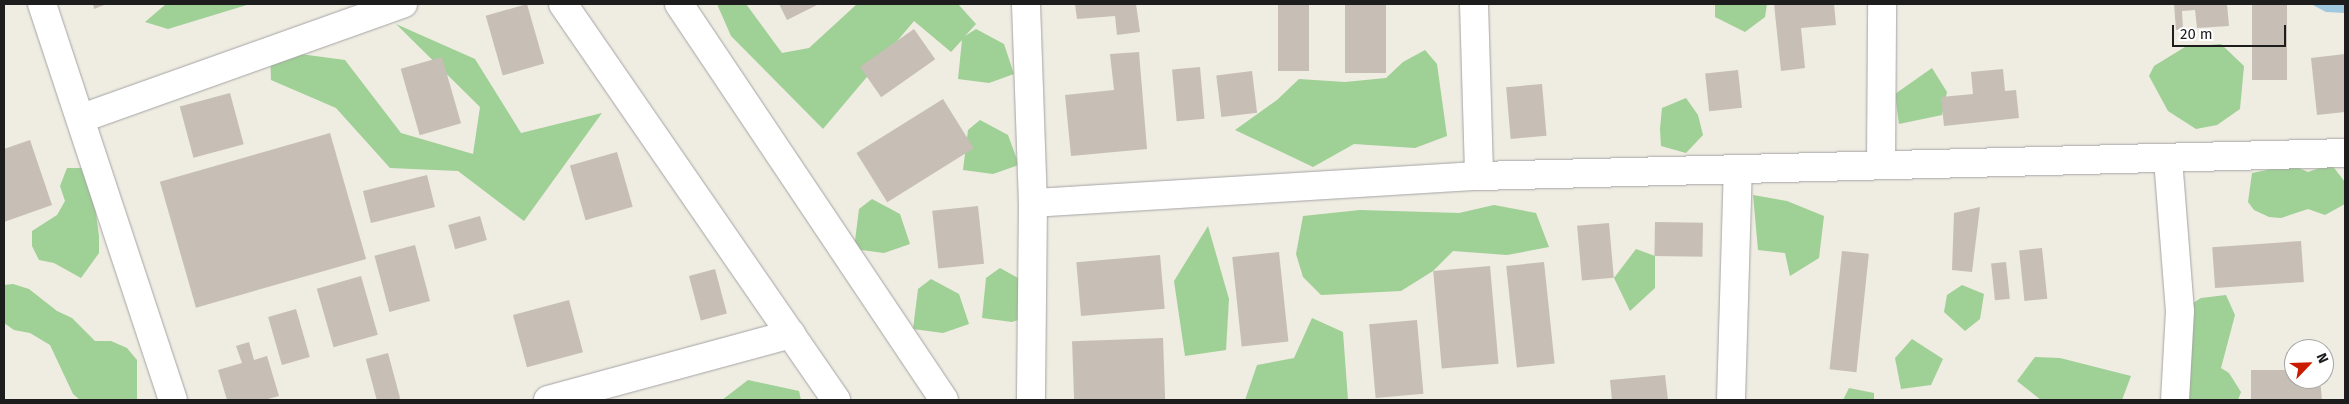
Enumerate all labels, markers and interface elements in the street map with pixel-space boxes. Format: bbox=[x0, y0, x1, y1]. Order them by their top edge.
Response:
scale bar bbox=[2174, 15, 2288, 47]
text: 20 m bbox=[2180, 25, 2213, 43]
north arrow bbox=[2284, 339, 2334, 389]
text: N bbox=[2313, 350, 2332, 366]

